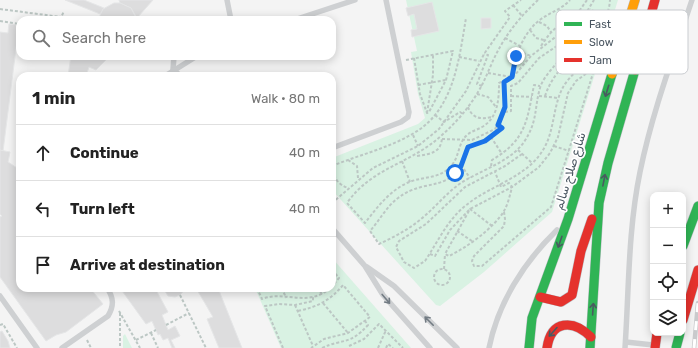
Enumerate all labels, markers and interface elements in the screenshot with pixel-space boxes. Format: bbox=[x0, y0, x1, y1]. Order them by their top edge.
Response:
legend bbox=[556, 10, 688, 74]
search box bbox=[16, 16, 336, 60]
text: Fast bbox=[589, 18, 612, 31]
icon: search bbox=[30, 27, 52, 49]
text: Search here bbox=[62, 29, 146, 47]
text: Slow bbox=[589, 36, 614, 49]
route end bbox=[507, 47, 525, 65]
text: Jam bbox=[589, 54, 612, 67]
one-way arrow bbox=[603, 84, 610, 97]
text: 1 min bbox=[32, 88, 75, 108]
text: Walk · 80 m bbox=[251, 91, 320, 106]
street label: شارع صلاح سالم bbox=[552, 131, 590, 212]
icon: ahead bbox=[32, 142, 54, 164]
text: Continue bbox=[70, 144, 139, 162]
text: 40 m bbox=[289, 145, 320, 160]
route start bbox=[446, 164, 464, 182]
one-way arrow bbox=[601, 174, 609, 187]
map controls bbox=[650, 192, 686, 336]
button: + bbox=[650, 192, 686, 228]
icon: left bbox=[32, 198, 54, 220]
text: Turn left bbox=[70, 200, 135, 218]
text: 40 m bbox=[289, 201, 320, 216]
button: − bbox=[650, 228, 686, 264]
one-way arrow bbox=[556, 235, 564, 247]
icon: arrive bbox=[32, 254, 54, 276]
text: Arrive at destination bbox=[70, 256, 225, 274]
button: locate bbox=[650, 264, 686, 300]
one-way arrow bbox=[382, 293, 391, 304]
button: layers bbox=[650, 300, 686, 336]
one-way arrow bbox=[589, 303, 596, 316]
one-way arrow bbox=[424, 316, 434, 325]
one-way arrow bbox=[548, 327, 557, 337]

